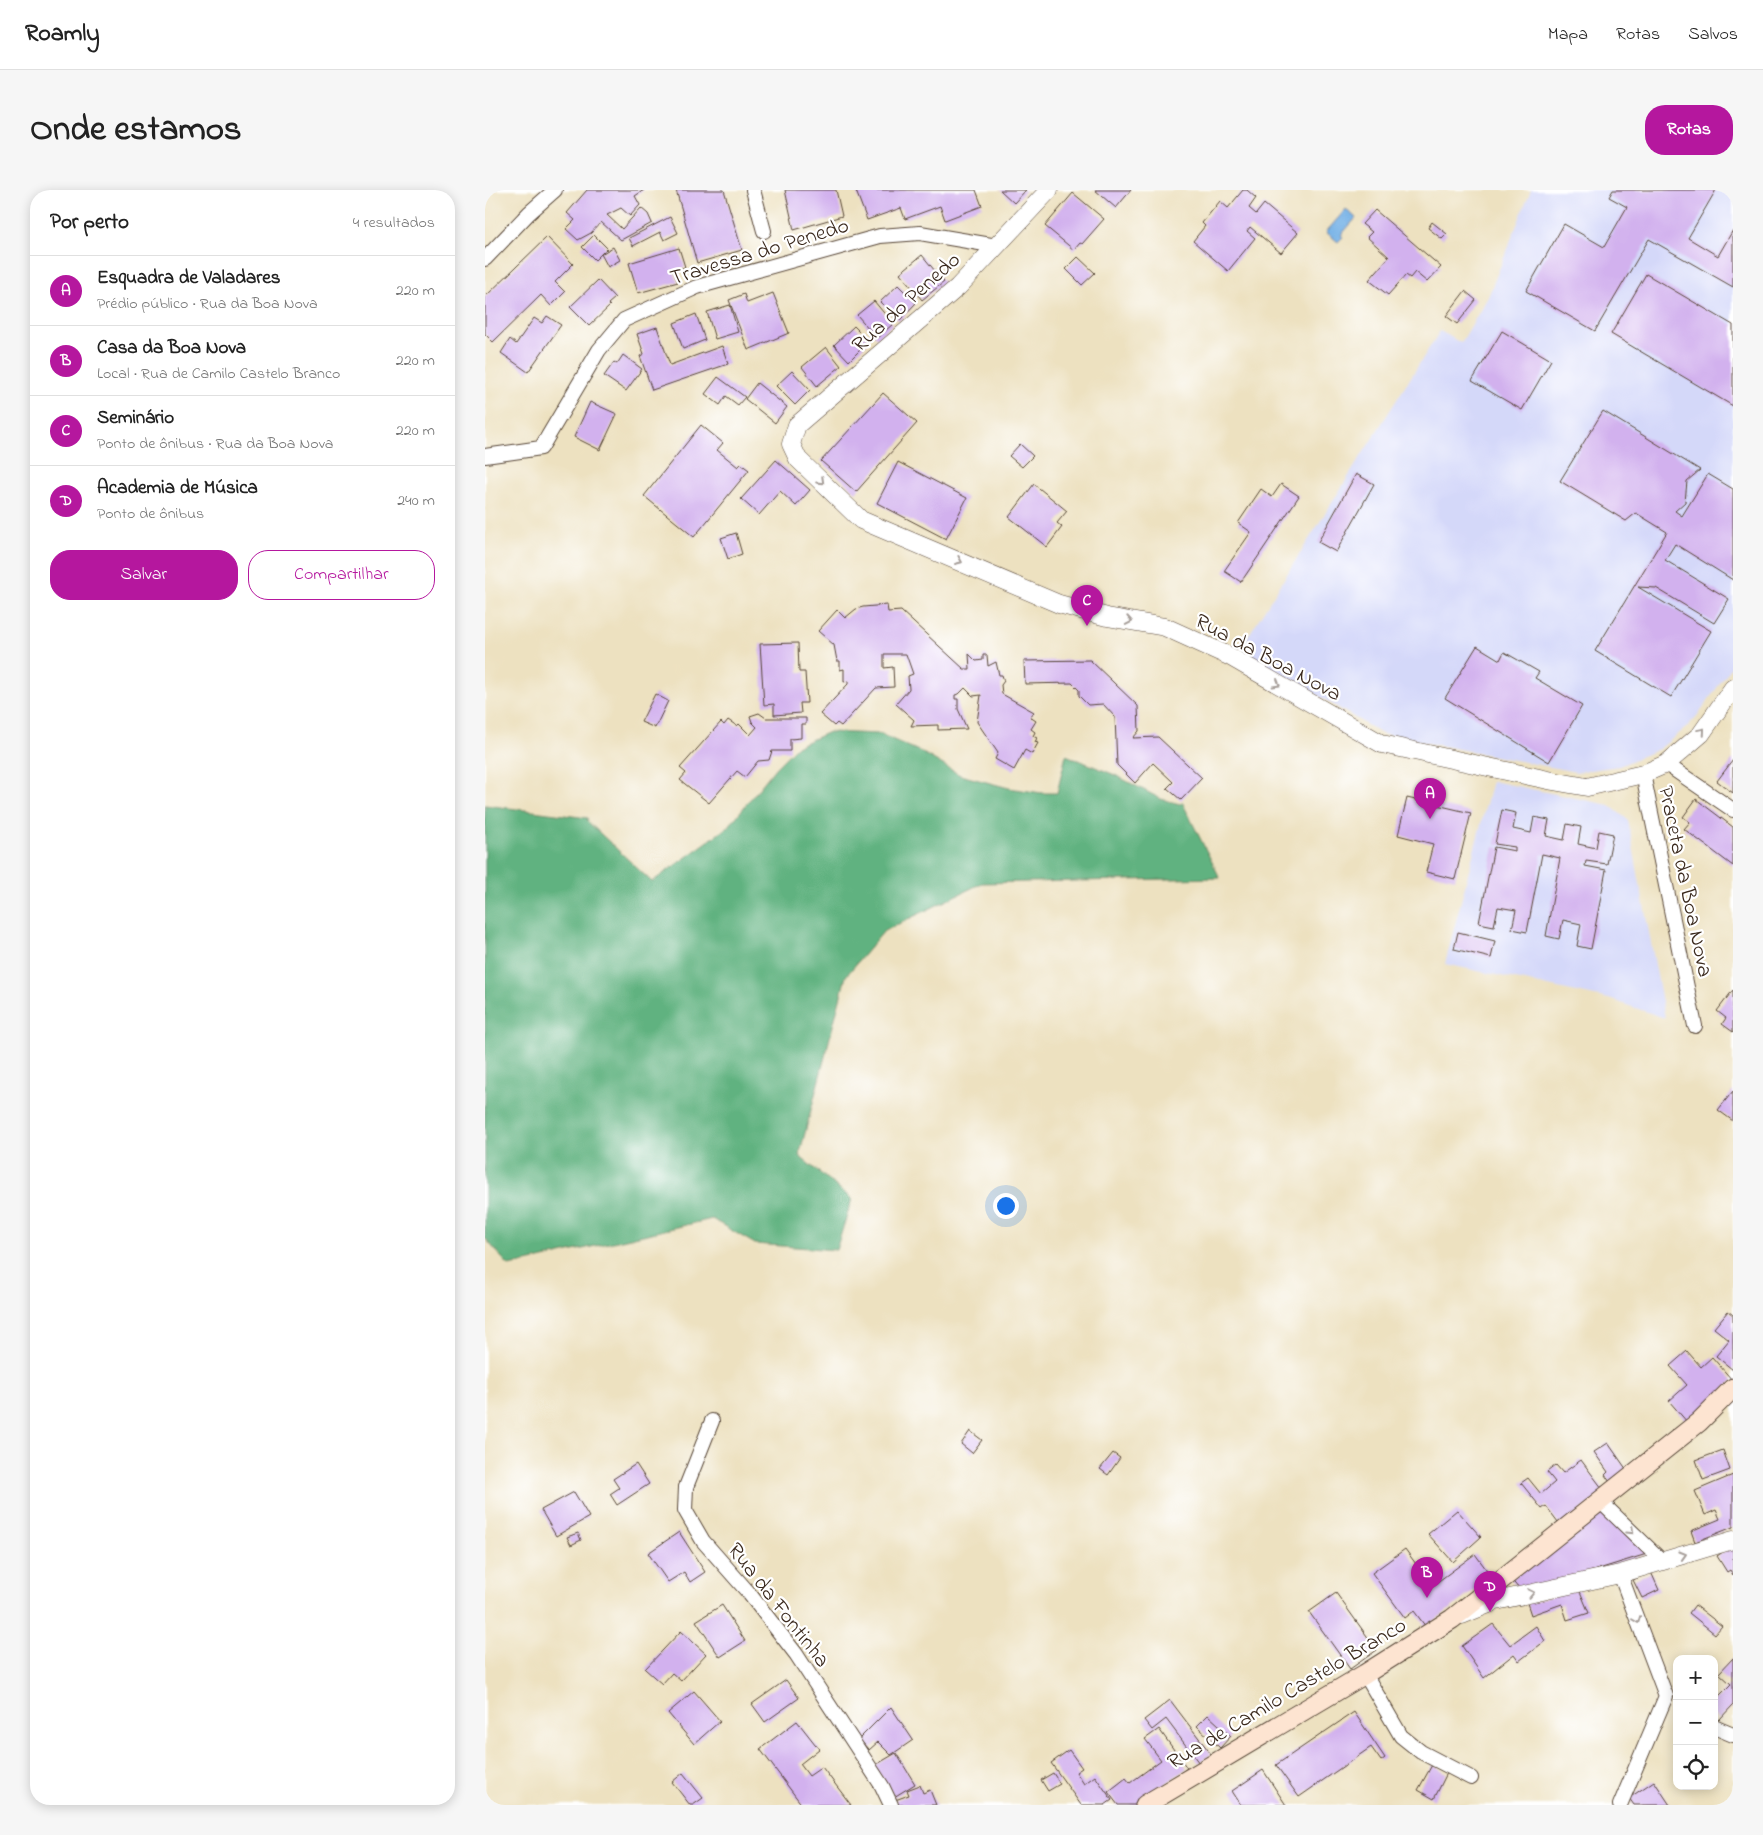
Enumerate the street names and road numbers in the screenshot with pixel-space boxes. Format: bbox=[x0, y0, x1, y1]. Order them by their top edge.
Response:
street label: Travessa do Penedo bbox=[667, 210, 853, 295]
street label: Rua do Penedo bbox=[845, 245, 969, 361]
street label: Rua da Boa Nova bbox=[1189, 606, 1347, 711]
street label: Praceta da Boa Nova bbox=[1648, 783, 1720, 980]
street label: Rua da Fontinha bbox=[719, 1537, 837, 1675]
street label: Rua de Camilo Castelo Branco bbox=[1162, 1610, 1413, 1779]

